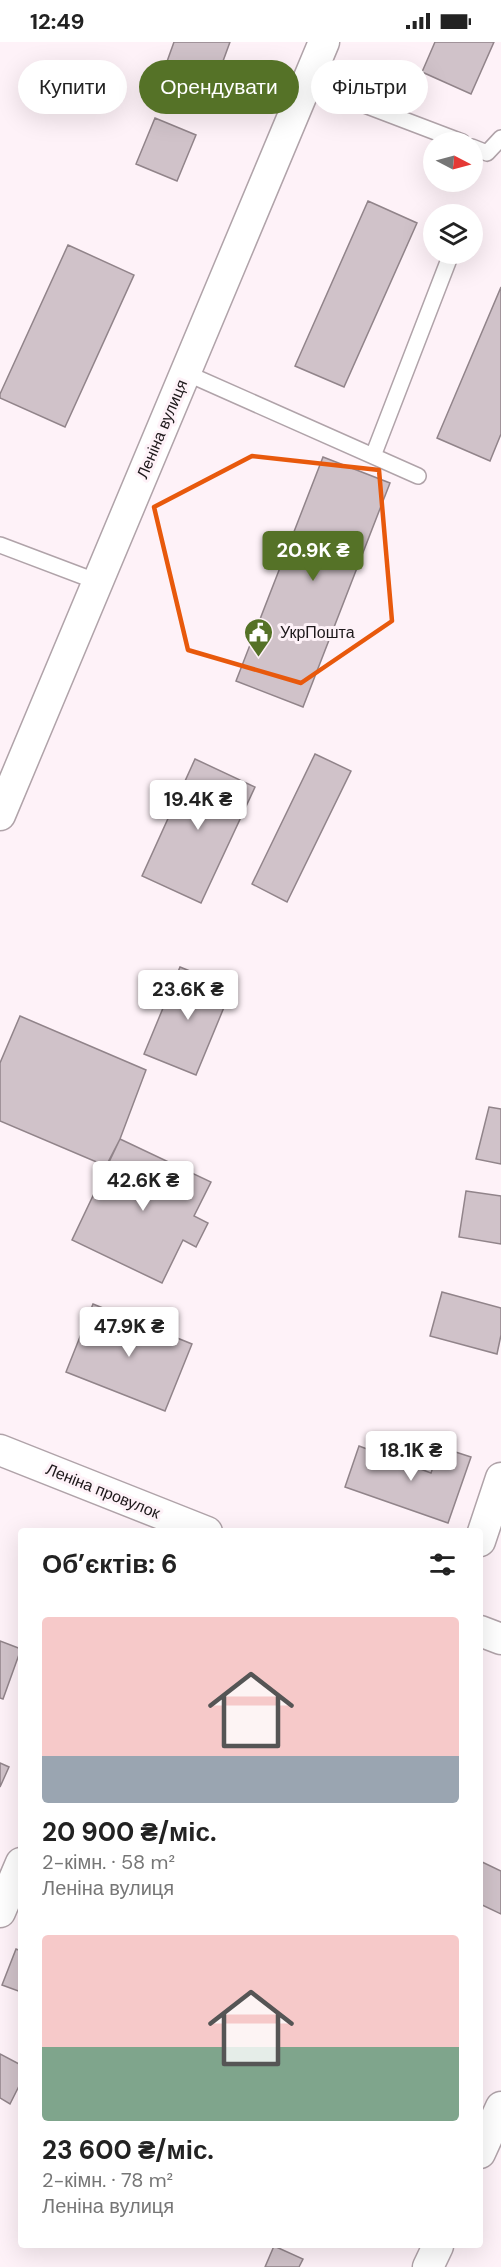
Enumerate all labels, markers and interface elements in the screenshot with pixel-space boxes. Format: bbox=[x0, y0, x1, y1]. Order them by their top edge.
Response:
text: 12:49 bbox=[30, 7, 85, 36]
chip: Купити bbox=[18, 60, 127, 114]
chip: Орендувати bbox=[139, 60, 299, 114]
chip: Фільтри bbox=[311, 60, 428, 114]
north arrow bbox=[423, 132, 483, 192]
map controls bbox=[423, 132, 483, 264]
button: layers bbox=[423, 204, 483, 264]
street label: Леніна вулиця bbox=[132, 376, 192, 482]
pin: 20.9K ₴ bbox=[258, 531, 368, 582]
text: 20.9K ₴ bbox=[277, 537, 349, 563]
public building icon: УкрПошта bbox=[243, 616, 275, 658]
place label: УкрПошта bbox=[280, 622, 355, 643]
pin: 19.4K ₴ bbox=[143, 780, 253, 831]
text: 19.4K ₴ bbox=[164, 786, 232, 812]
pin: 23.6K ₴ bbox=[133, 970, 243, 1021]
text: 23.6K ₴ bbox=[152, 976, 224, 1002]
pin: 42.6K ₴ bbox=[88, 1161, 198, 1212]
text: 42.6K ₴ bbox=[107, 1167, 179, 1193]
pin: 47.9K ₴ bbox=[74, 1307, 184, 1358]
text: 47.9K ₴ bbox=[94, 1313, 164, 1339]
pin: 18.1K ₴ bbox=[356, 1431, 466, 1482]
text: 18.1K ₴ bbox=[380, 1437, 442, 1463]
street label: Леніна провулок bbox=[43, 1459, 164, 1524]
text: Об’єктів: 6 bbox=[42, 1547, 177, 1581]
icon: filters bbox=[426, 1548, 459, 1581]
icon: home bbox=[197, 1656, 305, 1764]
text: 20 900 ₴/міс. bbox=[42, 1815, 216, 1849]
text: 2-кімн. · 58 m² bbox=[42, 1849, 175, 1875]
text: Леніна вулиця bbox=[42, 1875, 174, 1901]
icon: home bbox=[197, 1974, 305, 2082]
text: 23 600 ₴/міс. bbox=[42, 2133, 214, 2167]
text: 2-кімн. · 78 m² bbox=[42, 2167, 173, 2193]
text: Леніна вулиця bbox=[42, 2193, 174, 2219]

